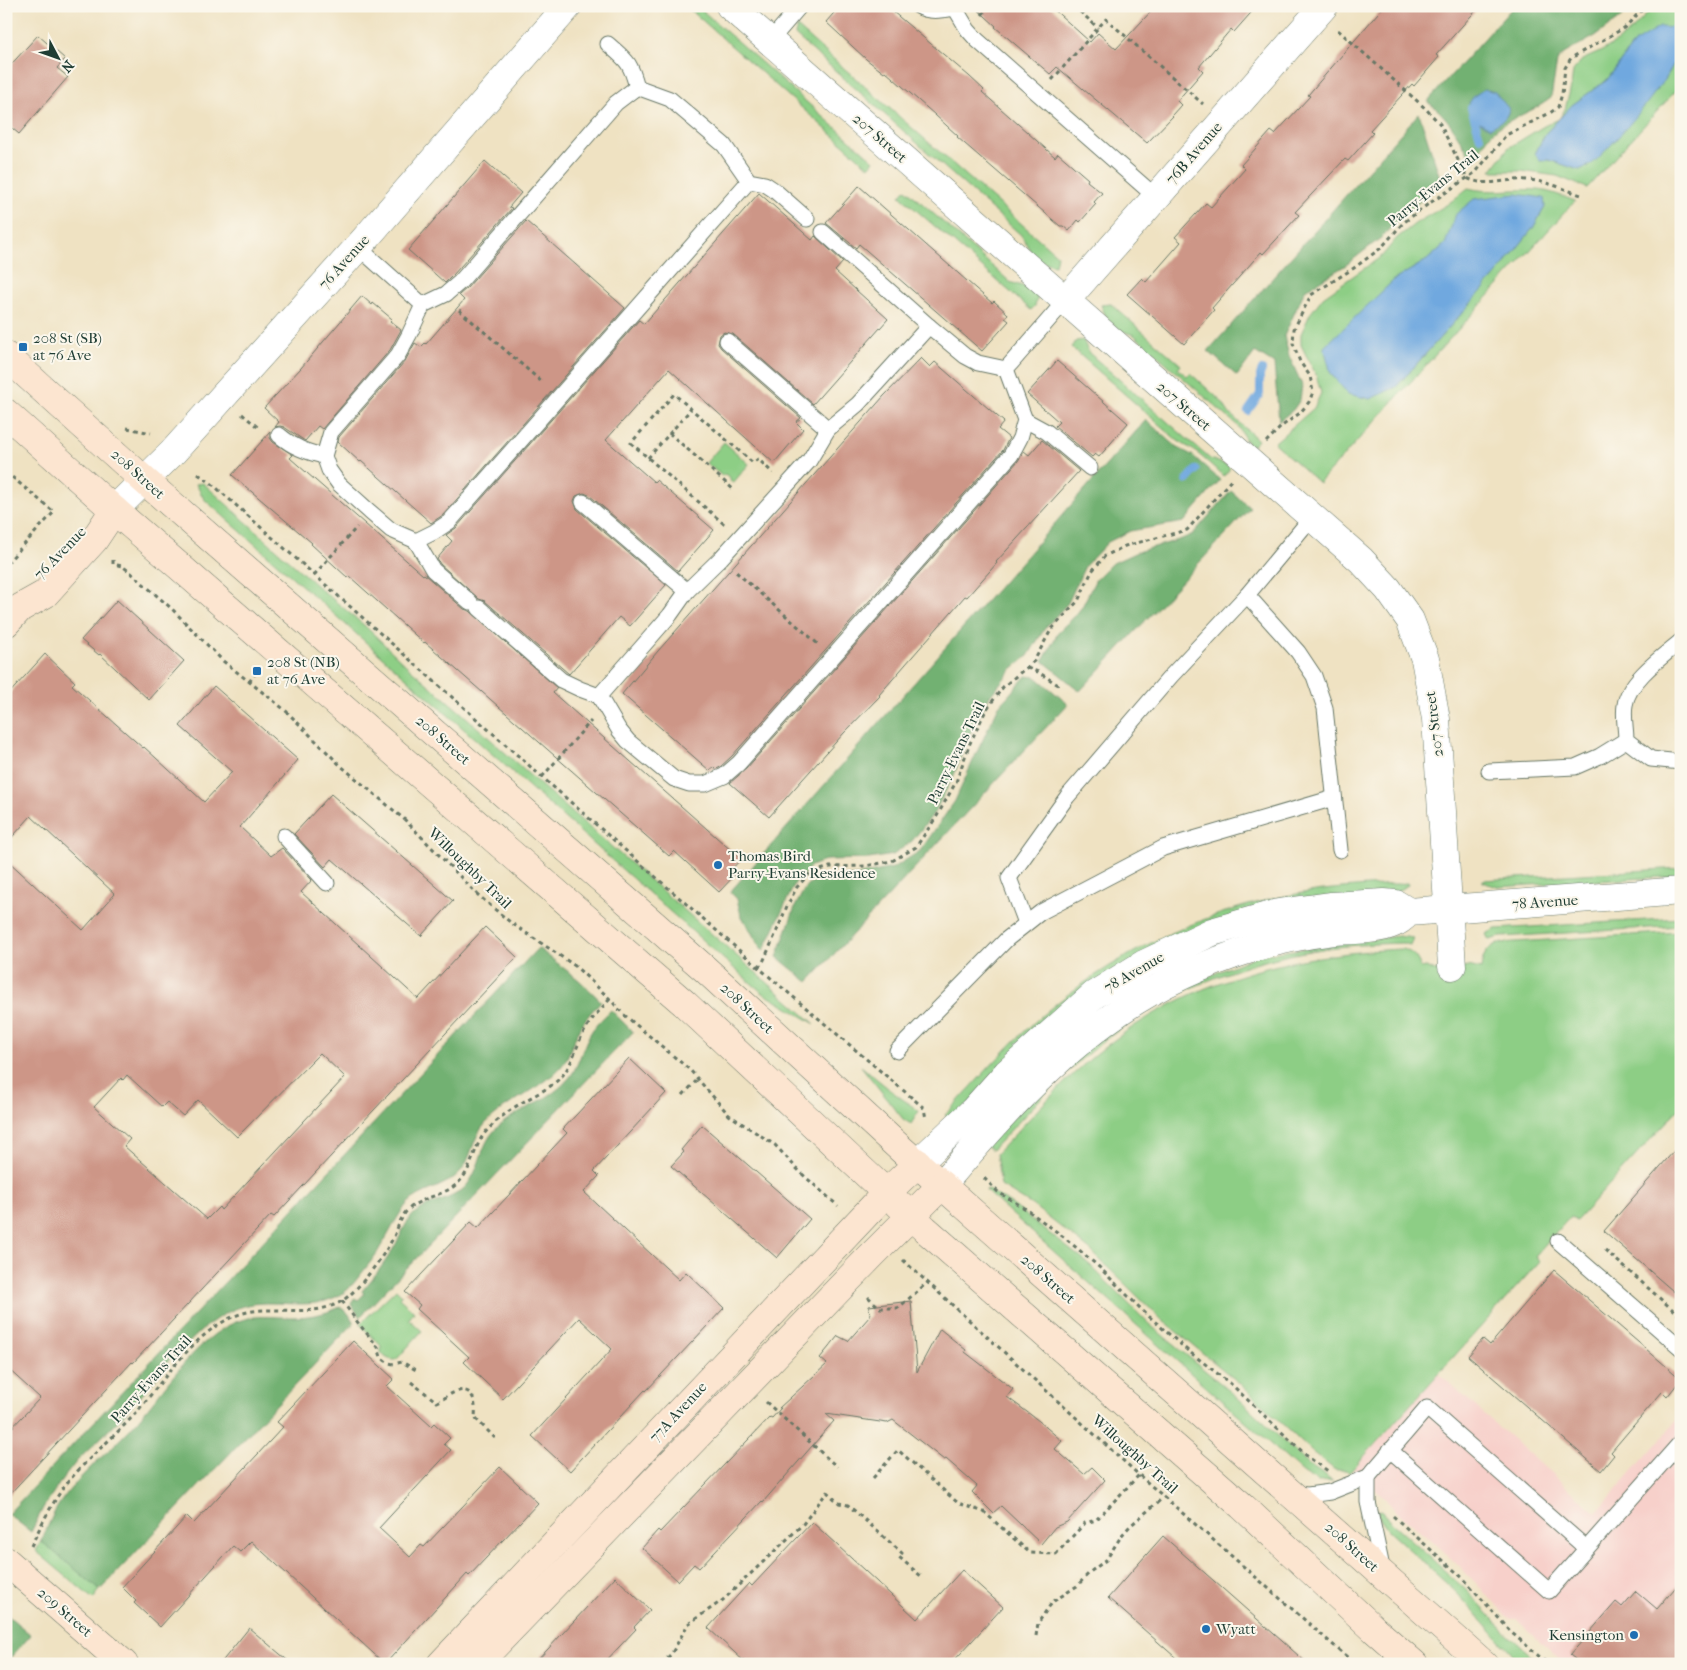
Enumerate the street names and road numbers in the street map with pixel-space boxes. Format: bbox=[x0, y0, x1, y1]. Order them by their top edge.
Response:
street label: 207 Street bbox=[849, 110, 911, 167]
street label: 76B Avenue bbox=[1162, 118, 1226, 188]
street label: Parry-Evans Trail bbox=[1384, 146, 1482, 230]
street label: 76 Avenue bbox=[315, 231, 373, 293]
street label: 207 Street bbox=[1153, 378, 1215, 435]
street label: 208 Street bbox=[107, 445, 169, 503]
street label: 76 Avenue bbox=[30, 522, 90, 583]
street label: 207 Street bbox=[1421, 689, 1447, 758]
street label: Parry-Evans Trail bbox=[923, 699, 989, 807]
street label: 208 Street bbox=[412, 711, 474, 769]
street label: Willoughby Trail bbox=[424, 823, 516, 912]
street label: 78 Avenue bbox=[1511, 891, 1579, 913]
street label: 78 Avenue bbox=[1101, 947, 1168, 996]
street label: 208 Street bbox=[717, 979, 778, 1038]
street label: 208 Street bbox=[1017, 1250, 1079, 1308]
street label: Parry-Evans Trail bbox=[107, 1331, 195, 1427]
street label: 77A Avenue bbox=[646, 1378, 711, 1446]
street label: Willoughby Trail bbox=[1088, 1410, 1182, 1497]
street label: 208 Street bbox=[1321, 1518, 1383, 1576]
street label: 209 Street bbox=[34, 1583, 97, 1641]

